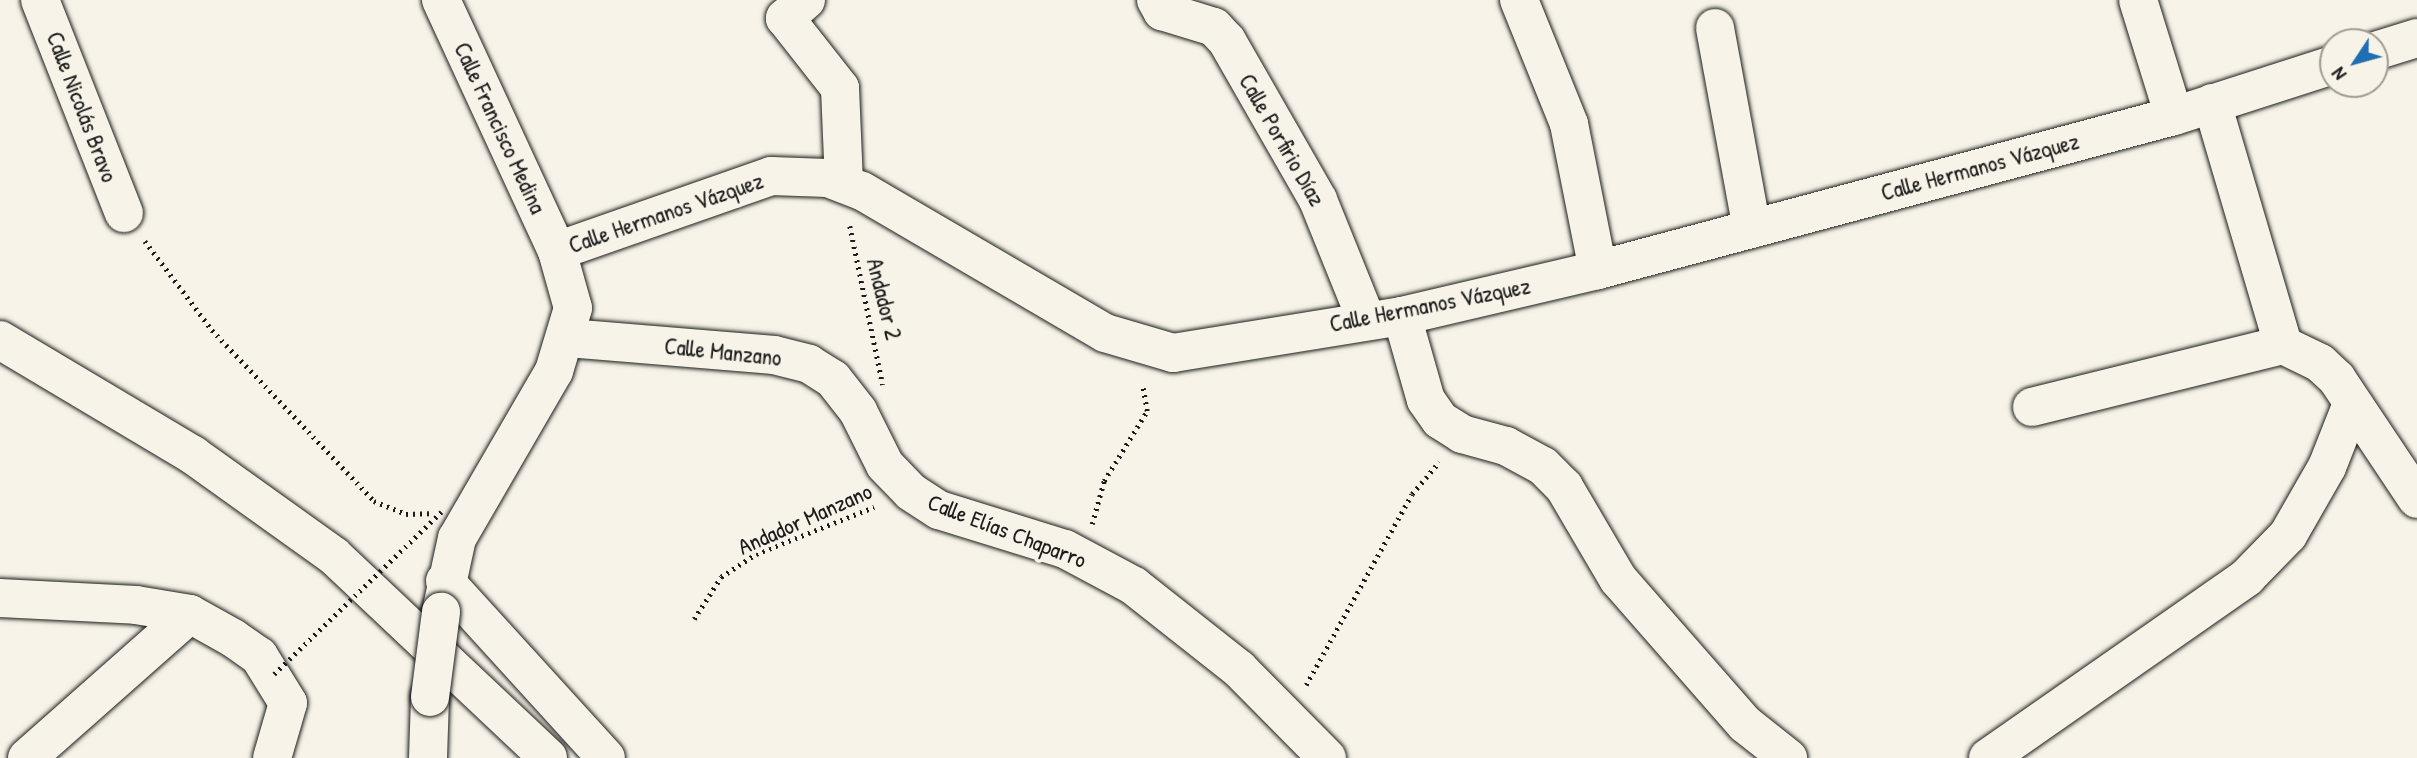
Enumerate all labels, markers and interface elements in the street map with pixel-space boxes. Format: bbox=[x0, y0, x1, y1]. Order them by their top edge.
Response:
street label: Calle Nicolás Bravo bbox=[41, 28, 123, 186]
north arrow bbox=[2319, 28, 2389, 98]
street label: Calle Francisco Medina bbox=[448, 38, 552, 218]
text: N bbox=[2325, 62, 2352, 86]
street label: Calle Porfirio Díaz bbox=[1233, 69, 1331, 211]
street label: Calle Hermanos Vázquez bbox=[1878, 127, 2082, 207]
street label: Calle Hermanos Vázquez bbox=[565, 167, 767, 259]
street label: Andador 2 bbox=[861, 256, 907, 342]
street label: Calle Hermanos Vázquez bbox=[1327, 272, 1533, 338]
street label: Calle Manzano bbox=[663, 332, 783, 372]
street label: Andador Manzano bbox=[734, 477, 876, 561]
street label: Calle Elías Chaparro bbox=[924, 488, 1090, 574]

